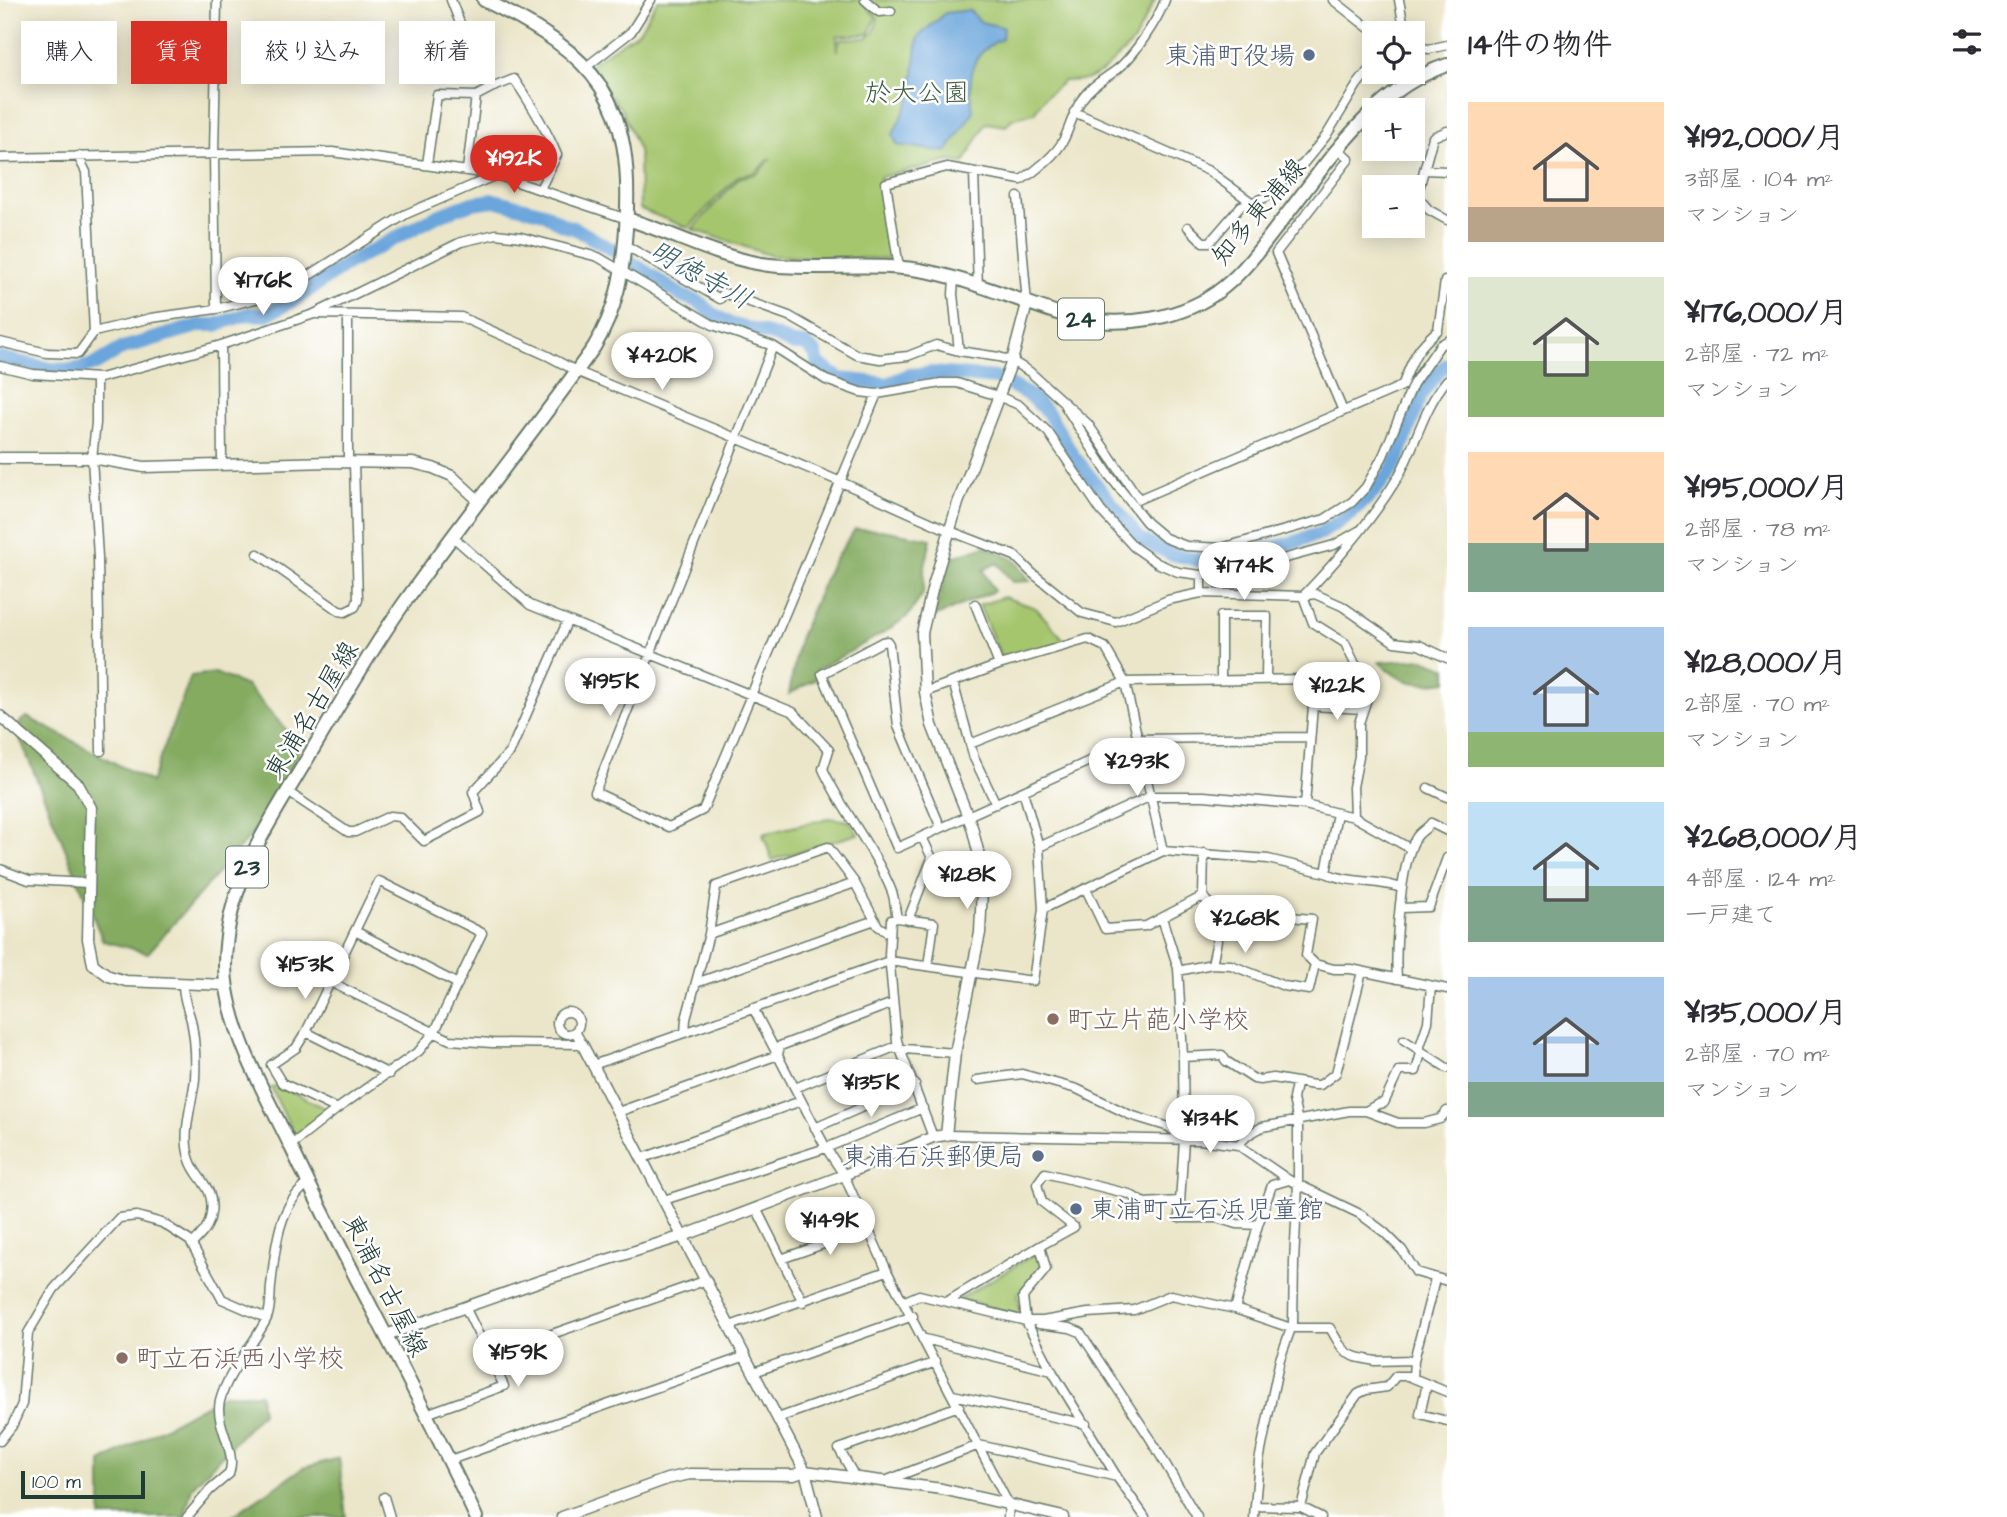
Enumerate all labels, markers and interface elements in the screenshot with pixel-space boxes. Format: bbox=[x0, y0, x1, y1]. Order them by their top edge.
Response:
chip: 購入 bbox=[21, 21, 117, 84]
chip: 賃貸 bbox=[131, 21, 227, 84]
chip: 絞り込み bbox=[241, 21, 385, 84]
chip: 新着 bbox=[399, 21, 495, 84]
map controls bbox=[1362, 21, 1425, 238]
button: locate bbox=[1362, 21, 1425, 84]
icon: filters bbox=[1948, 23, 1986, 61]
text: 14件の物件 bbox=[1468, 24, 1612, 66]
place label: 東浦町役場 bbox=[1165, 38, 1295, 74]
marker: 東浦町役場 bbox=[1301, 47, 1317, 63]
park label: 於大公園 bbox=[865, 75, 969, 111]
button: + bbox=[1362, 98, 1425, 161]
text: ¥192,000/月 bbox=[1685, 117, 1845, 159]
icon: home bbox=[1524, 130, 1608, 214]
pin: ¥192K bbox=[465, 136, 563, 195]
text: ¥192K bbox=[486, 142, 542, 174]
street label: 知多東浦線 bbox=[1203, 150, 1314, 273]
text: 3部屋 · 104 m² bbox=[1685, 163, 1833, 195]
button: − bbox=[1362, 175, 1425, 238]
text: マンション bbox=[1685, 199, 1799, 231]
water label: 明徳寺川 bbox=[642, 231, 759, 320]
pin: ¥176K bbox=[214, 258, 312, 317]
text: ¥176K bbox=[234, 264, 292, 296]
text: ¥176,000/月 bbox=[1685, 292, 1848, 334]
road number: 24 bbox=[1058, 298, 1104, 340]
icon: home bbox=[1524, 305, 1608, 389]
pin: ¥420K bbox=[613, 332, 711, 392]
text: 2部屋 · 72 m² bbox=[1685, 338, 1829, 370]
text: ¥420K bbox=[627, 339, 697, 371]
text: マンション bbox=[1685, 374, 1799, 406]
text: ¥195,000/月 bbox=[1685, 467, 1849, 509]
icon: home bbox=[1524, 480, 1608, 564]
text: 2部屋 · 78 m² bbox=[1685, 513, 1831, 545]
pin: ¥174K bbox=[1195, 542, 1293, 602]
text: ¥174K bbox=[1215, 549, 1273, 581]
text: マンション bbox=[1685, 549, 1799, 581]
street label: 東浦名古屋線 bbox=[256, 634, 367, 787]
text: ¥128,000/月 bbox=[1685, 642, 1847, 684]
icon: home bbox=[1524, 655, 1608, 739]
pin: ¥195K bbox=[561, 658, 659, 718]
pin: ¥122K bbox=[1288, 662, 1386, 722]
text: ¥195K bbox=[581, 665, 639, 697]
text: ¥122K bbox=[1309, 669, 1365, 701]
text: 2部屋 · 70 m² bbox=[1685, 688, 1830, 720]
text: マンション bbox=[1685, 724, 1799, 756]
pin: ¥293K bbox=[1088, 738, 1186, 798]
text: ¥293K bbox=[1105, 745, 1169, 777]
text: ¥268,000/月 bbox=[1685, 817, 1862, 859]
icon: home bbox=[1524, 830, 1608, 914]
road number: 23 bbox=[226, 846, 268, 888]
pin: ¥128K bbox=[918, 852, 1016, 911]
text: ¥128K bbox=[938, 858, 996, 890]
text: 4部屋 · 124 m² bbox=[1685, 863, 1836, 895]
pin: ¥268K bbox=[1196, 895, 1294, 955]
text: 一戸建て bbox=[1685, 899, 1777, 931]
text: ¥268K bbox=[1211, 902, 1279, 934]
pin: ¥153K bbox=[256, 942, 354, 1001]
text: ¥153K bbox=[276, 948, 334, 980]
text: ¥135,000/月 bbox=[1685, 992, 1847, 1034]
place label: 町立片葩小学校 bbox=[1067, 1002, 1249, 1038]
icon: home bbox=[1524, 1005, 1608, 1089]
marker: 町立片葩小学校 bbox=[1045, 1011, 1061, 1027]
text: 2部屋 · 70 m² bbox=[1685, 1038, 1830, 1070]
pin: ¥135K bbox=[822, 1060, 920, 1119]
text: ¥135K bbox=[842, 1066, 900, 1098]
text: マンション bbox=[1685, 1074, 1799, 1106]
pin: ¥134K bbox=[1161, 1096, 1259, 1155]
text: ¥134K bbox=[1182, 1102, 1238, 1134]
place label: 東浦石浜郵便局 bbox=[842, 1139, 1024, 1175]
marker: 東浦石浜郵便局 bbox=[1030, 1148, 1046, 1164]
place label: 東浦町立石浜児童館 bbox=[1090, 1192, 1324, 1228]
pin: ¥149K bbox=[781, 1198, 879, 1257]
marker: 東浦町立石浜児童館 bbox=[1068, 1201, 1084, 1217]
text: ¥149K bbox=[801, 1204, 859, 1236]
street label: 東浦名古屋線 bbox=[334, 1208, 437, 1363]
pin: ¥159K bbox=[469, 1330, 567, 1389]
text: ¥159K bbox=[489, 1336, 547, 1368]
place label: 町立石浜西小学校 bbox=[136, 1341, 344, 1377]
marker: 町立石浜西小学校 bbox=[114, 1350, 130, 1366]
scale bar bbox=[21, 1468, 145, 1500]
text: 100 m bbox=[32, 1469, 81, 1496]

